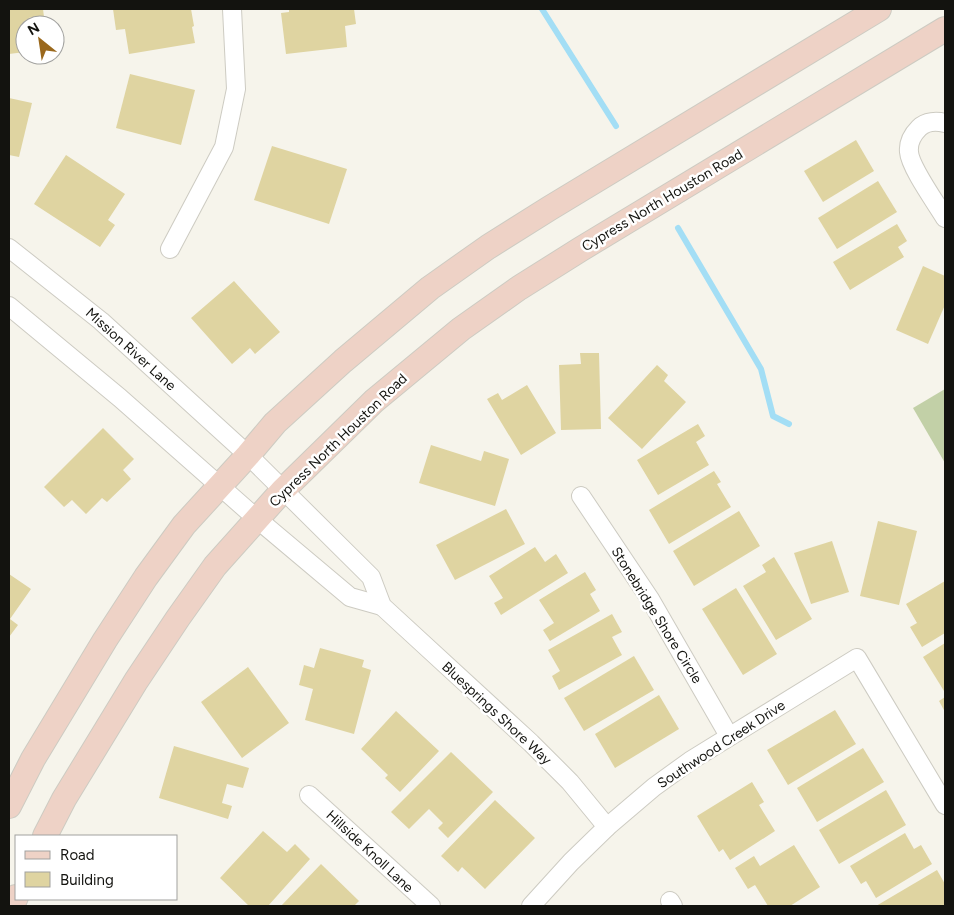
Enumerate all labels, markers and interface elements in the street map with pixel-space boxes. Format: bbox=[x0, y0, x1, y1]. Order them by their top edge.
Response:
north arrow bbox=[15, 15, 65, 65]
text: N bbox=[25, 19, 43, 39]
street label: Cypress North Houston Road bbox=[579, 146, 746, 255]
street label: Mission River Lane bbox=[82, 304, 180, 395]
street label: Cypress North Houston Road bbox=[266, 370, 411, 511]
street label: Stonebridge Shore Circle bbox=[608, 544, 706, 687]
street label: Bluesprings Shore Way bbox=[438, 658, 555, 769]
street label: Southwood Creek Drive bbox=[654, 697, 789, 792]
street label: Hillside Knoll Lane bbox=[323, 807, 417, 896]
legend bbox=[15, 835, 178, 900]
text: Road bbox=[60, 846, 95, 864]
text: Building bbox=[60, 871, 114, 889]

